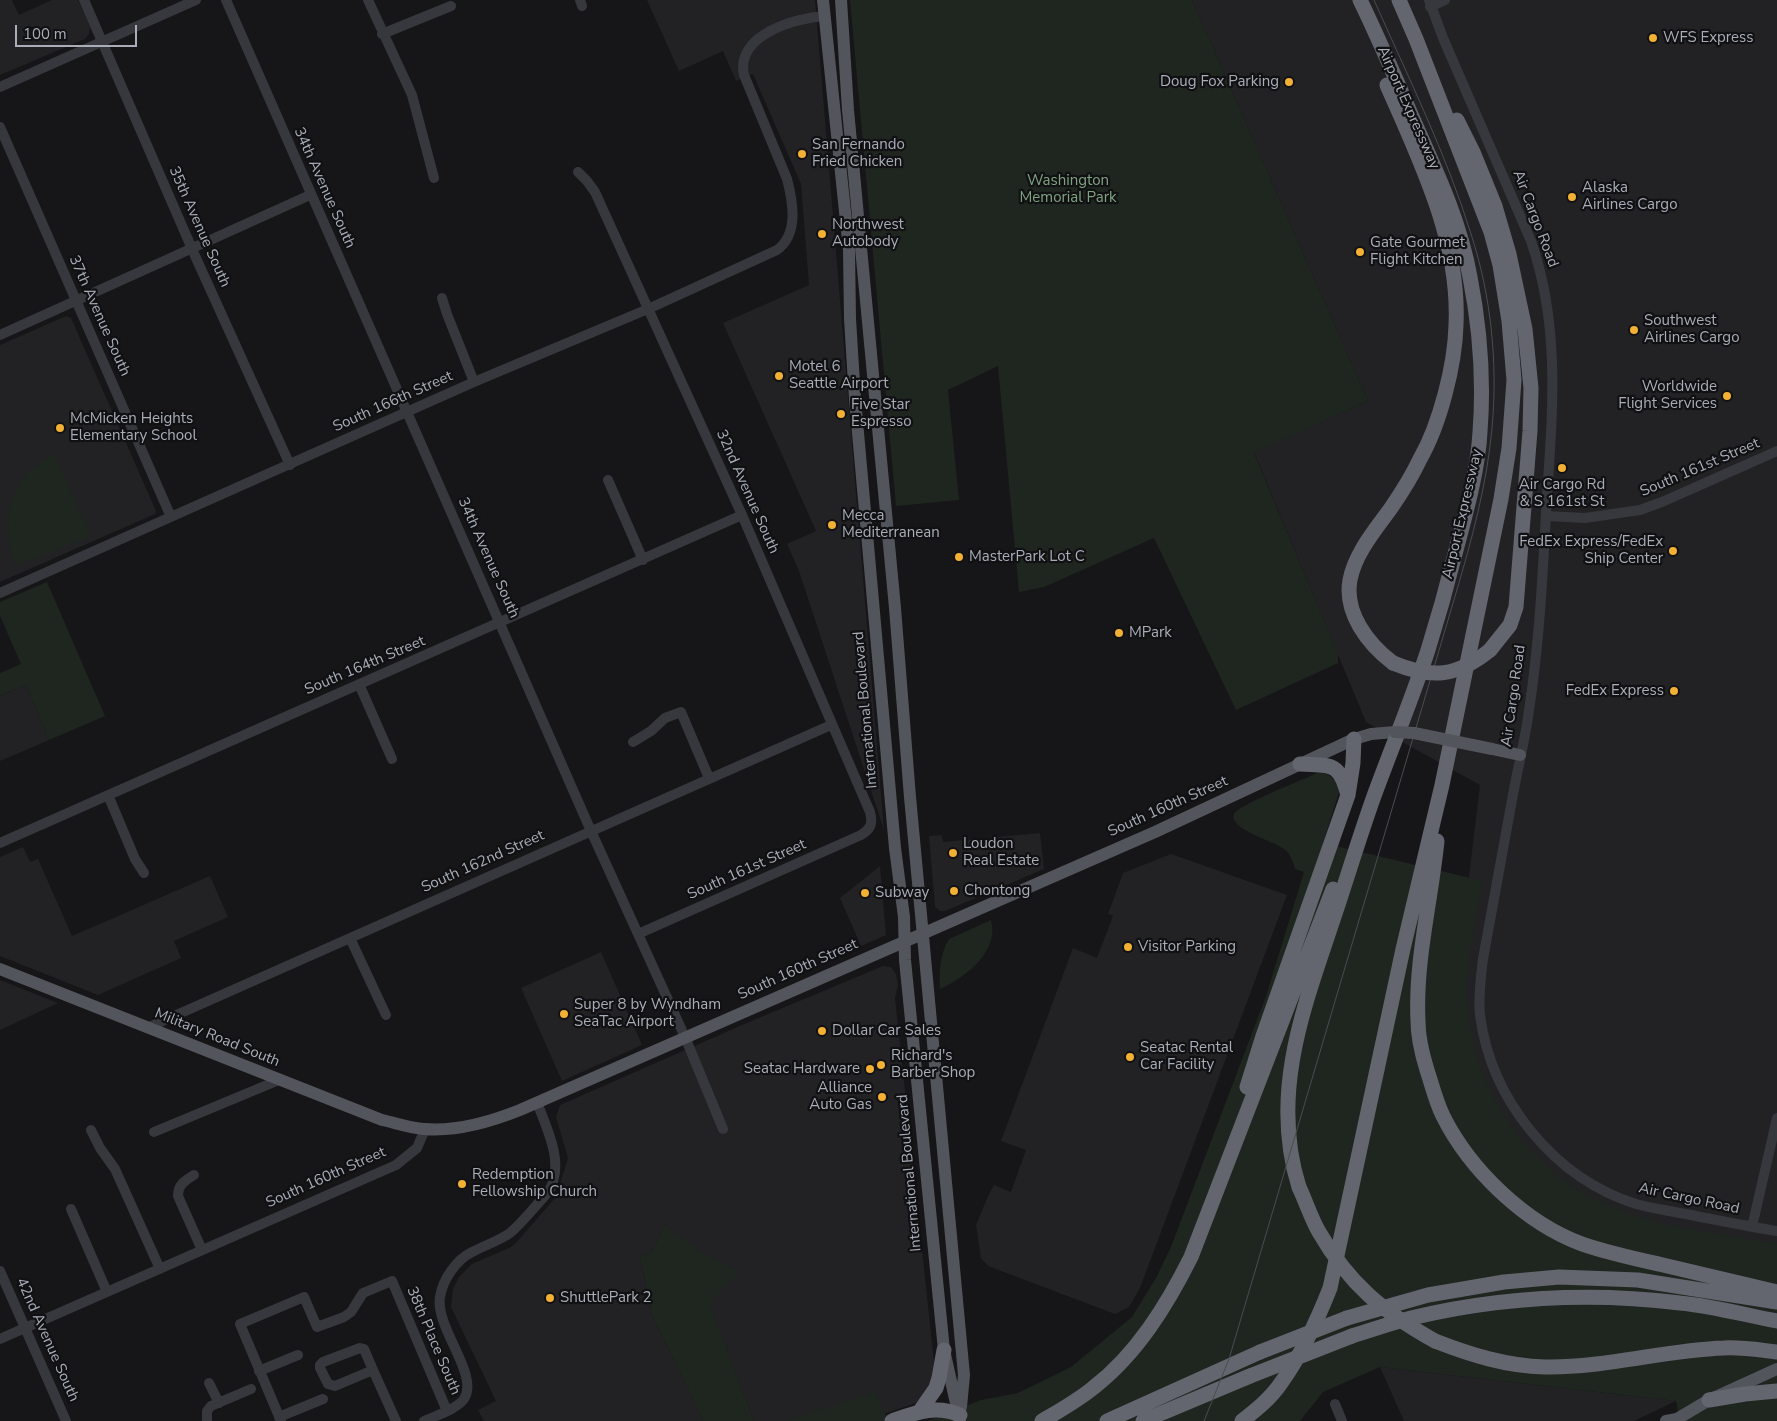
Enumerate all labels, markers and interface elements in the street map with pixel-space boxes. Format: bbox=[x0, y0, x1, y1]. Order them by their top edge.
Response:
scale bar bbox=[18, 15, 140, 47]
text: 100 m bbox=[23, 24, 67, 44]
place label: WFS Express bbox=[1663, 29, 1754, 47]
marker: WFS Express bbox=[1647, 32, 1659, 44]
street label: Airport Expressway bbox=[1373, 44, 1443, 172]
place label: Doug Fox Parking bbox=[1160, 73, 1279, 91]
marker: Doug Fox Parking bbox=[1283, 76, 1295, 88]
street label: 34th Avenue South bbox=[289, 125, 359, 251]
place label: San Fernando Fried Chicken bbox=[812, 136, 905, 171]
marker: San Fernando Fried Chicken bbox=[796, 148, 808, 160]
street label: 35th Avenue South bbox=[164, 164, 234, 290]
street label: Air Cargo Road bbox=[1508, 168, 1562, 270]
park label: Washington Memorial Park bbox=[1019, 172, 1117, 207]
place label: Alaska Airlines Cargo bbox=[1582, 179, 1677, 214]
marker: Alaska Airlines Cargo bbox=[1566, 191, 1578, 203]
place label: Northwest Autobody bbox=[832, 216, 904, 251]
marker: Northwest Autobody bbox=[816, 228, 828, 240]
place label: Gate Gourmet Flight Kitchen bbox=[1370, 234, 1465, 269]
marker: Gate Gourmet Flight Kitchen bbox=[1354, 246, 1366, 258]
street label: 37th Avenue South bbox=[64, 253, 134, 379]
place label: Southwest Airlines Cargo bbox=[1644, 312, 1739, 347]
marker: Southwest Airlines Cargo bbox=[1628, 324, 1640, 336]
place label: Motel 6 Seattle Airport bbox=[789, 358, 889, 393]
street label: South 166th Street bbox=[330, 368, 456, 436]
marker: Motel 6 Seattle Airport bbox=[773, 370, 785, 382]
place label: Worldwide Flight Services bbox=[1618, 378, 1717, 413]
marker: Worldwide Flight Services bbox=[1721, 390, 1733, 402]
place label: Five Star Espresso bbox=[851, 396, 912, 431]
marker: Five Star Espresso bbox=[835, 408, 847, 420]
place label: McMicken Heights Elementary School bbox=[70, 410, 197, 445]
marker: McMicken Heights Elementary School bbox=[54, 422, 66, 434]
street label: 32nd Avenue South bbox=[712, 427, 782, 557]
street label: South 161st Street bbox=[1638, 435, 1762, 501]
street label: Airport Expressway bbox=[1439, 447, 1487, 581]
marker: Air Cargo Rd & S 161st St bbox=[1556, 462, 1568, 474]
place label: Air Cargo Rd & S 161st St bbox=[1519, 476, 1605, 511]
street label: 34th Avenue South bbox=[453, 495, 523, 621]
place label: Mecca Mediterranean bbox=[842, 507, 940, 542]
marker: Mecca Mediterranean bbox=[826, 519, 838, 531]
place label: FedEx Express/FedEx Ship Center bbox=[1519, 533, 1663, 568]
marker: FedEx Express/FedEx Ship Center bbox=[1667, 545, 1679, 557]
place label: MasterPark Lot C bbox=[969, 548, 1085, 566]
marker: MasterPark Lot C bbox=[953, 551, 965, 563]
place label: MPark bbox=[1129, 624, 1172, 642]
marker: MPark bbox=[1113, 627, 1125, 639]
street label: International Boulevard bbox=[850, 631, 882, 789]
street label: South 164th Street bbox=[302, 632, 428, 700]
street label: Air Cargo Road bbox=[1498, 644, 1530, 748]
place label: FedEx Express bbox=[1566, 682, 1664, 700]
marker: FedEx Express bbox=[1668, 685, 1680, 697]
street label: South 160th Street bbox=[1105, 773, 1231, 841]
street label: South 162nd Street bbox=[419, 827, 547, 897]
place label: Loudon Real Estate bbox=[963, 835, 1039, 870]
street label: South 161st Street bbox=[685, 836, 809, 904]
marker: Loudon Real Estate bbox=[947, 847, 959, 859]
place label: Chontong bbox=[964, 882, 1030, 900]
place label: Subway bbox=[875, 884, 929, 902]
marker: Chontong bbox=[948, 885, 960, 897]
marker: Subway bbox=[859, 887, 871, 899]
street label: South 160th Street bbox=[735, 936, 861, 1004]
place label: Visitor Parking bbox=[1138, 938, 1236, 956]
marker: Visitor Parking bbox=[1122, 941, 1134, 953]
place label: Super 8 by Wyndham SeaTac Airport bbox=[574, 996, 721, 1031]
street label: Military Road South bbox=[152, 1005, 282, 1071]
marker: Super 8 by Wyndham SeaTac Airport bbox=[558, 1008, 570, 1020]
place label: Dollar Car Sales bbox=[832, 1022, 941, 1040]
marker: Dollar Car Sales bbox=[816, 1025, 828, 1037]
place label: Seatac Rental Car Facility bbox=[1140, 1039, 1233, 1074]
place label: Richard's Barber Shop bbox=[891, 1047, 975, 1082]
marker: Seatac Rental Car Facility bbox=[1124, 1051, 1136, 1063]
marker: Richard's Barber Shop bbox=[875, 1059, 887, 1071]
place label: Seatac Hardware bbox=[744, 1060, 860, 1078]
marker: Seatac Hardware bbox=[864, 1063, 876, 1075]
place label: Alliance Auto Gas bbox=[809, 1079, 872, 1114]
marker: Alliance Auto Gas bbox=[876, 1091, 888, 1103]
street label: International Boulevard bbox=[894, 1094, 926, 1252]
street label: South 160th Street bbox=[263, 1144, 389, 1212]
place label: Redemption Fellowship Church bbox=[472, 1166, 597, 1201]
marker: Redemption Fellowship Church bbox=[456, 1178, 468, 1190]
street label: Air Cargo Road bbox=[1637, 1180, 1741, 1218]
street label: 42nd Avenue South bbox=[12, 1275, 82, 1405]
street label: 38th Place South bbox=[402, 1284, 464, 1398]
place label: ShuttlePark 2 bbox=[560, 1289, 652, 1307]
marker: ShuttlePark 2 bbox=[544, 1292, 556, 1304]

